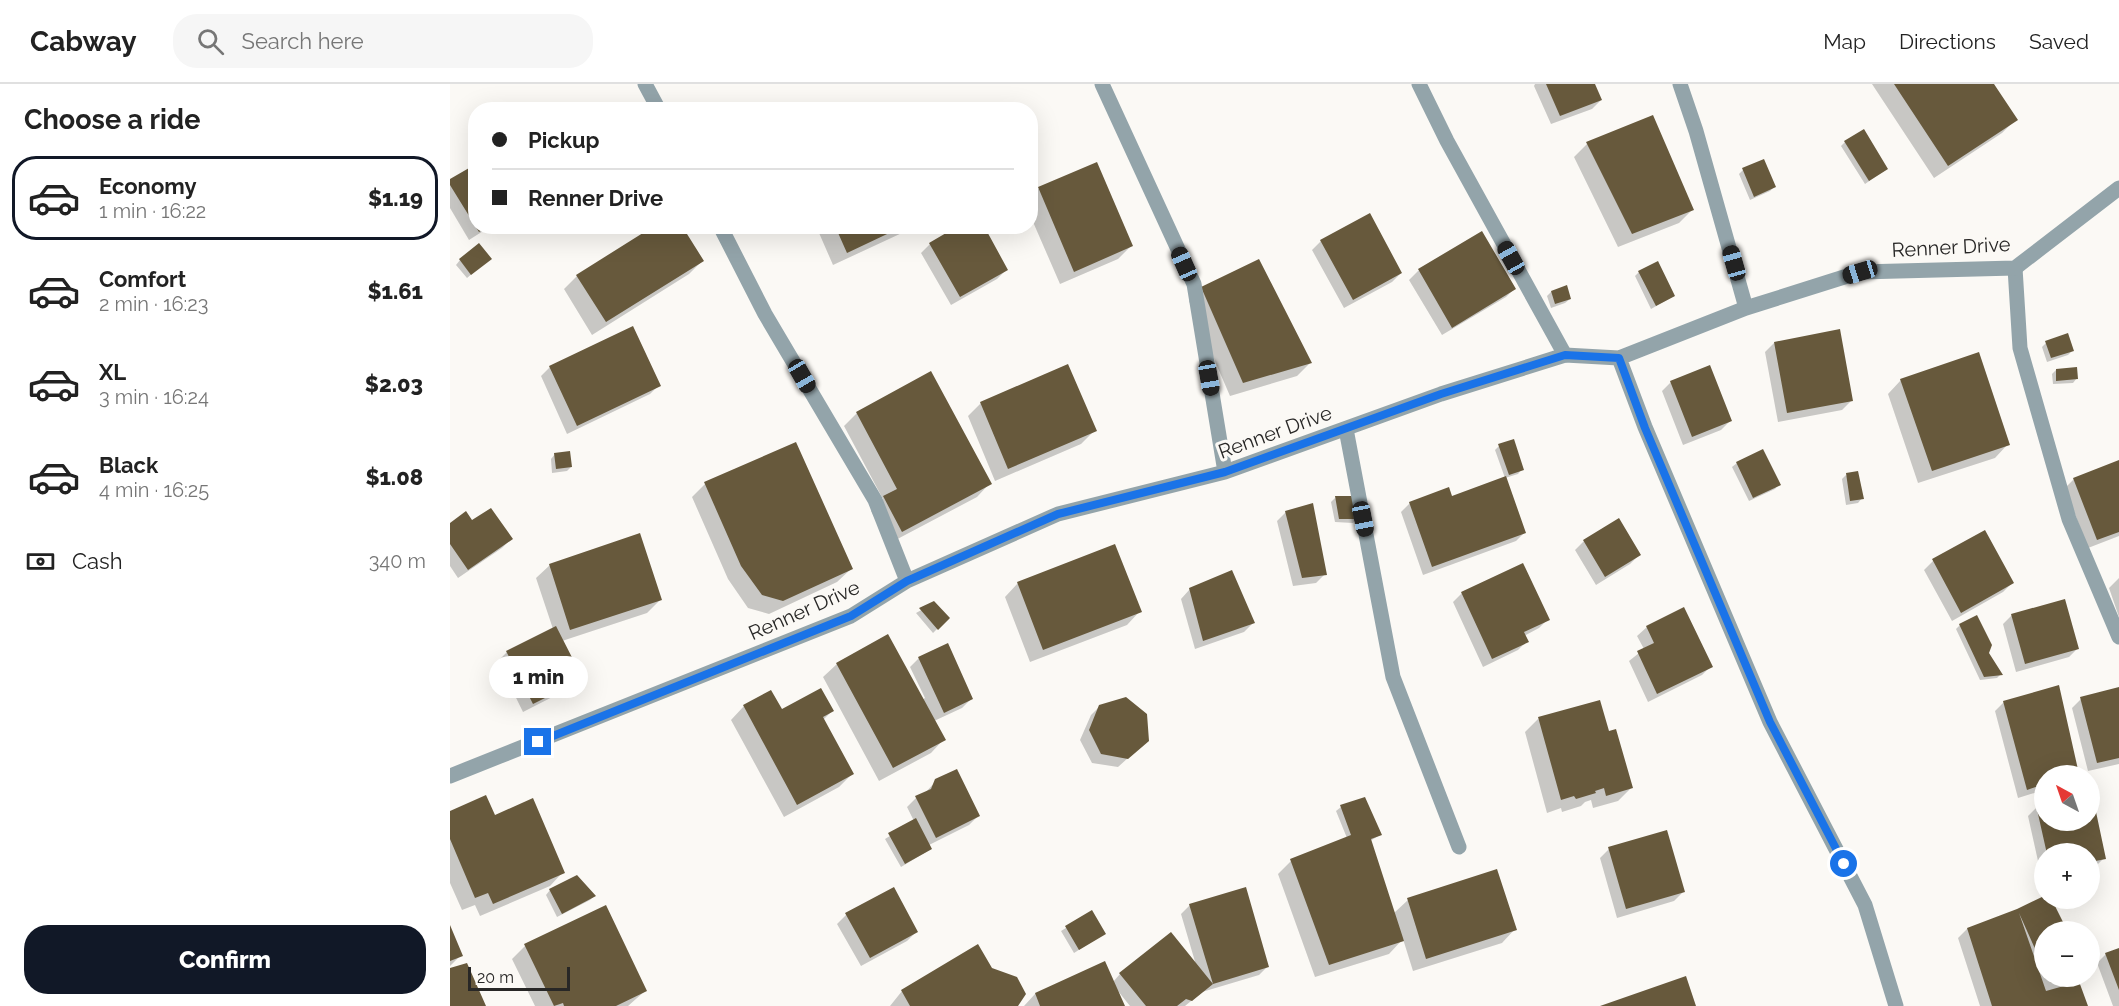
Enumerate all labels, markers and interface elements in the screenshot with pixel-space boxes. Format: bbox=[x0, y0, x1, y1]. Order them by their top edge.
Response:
search box bbox=[173, 14, 593, 68]
text: Cabway bbox=[30, 25, 137, 58]
icon: search bbox=[194, 25, 227, 58]
text: Search here bbox=[242, 28, 364, 54]
text: Map bbox=[1823, 29, 1866, 54]
text: Directions bbox=[1899, 29, 1996, 54]
text: Saved bbox=[2029, 29, 2089, 54]
text: Choose a ride bbox=[24, 104, 200, 135]
text: Pickup bbox=[528, 127, 600, 153]
icon: car bbox=[27, 171, 81, 225]
text: Economy bbox=[99, 173, 197, 199]
text: $1.19 bbox=[368, 185, 423, 211]
text: Renner Drive bbox=[528, 185, 663, 211]
text: 1 min · 16:22 bbox=[99, 199, 206, 223]
street label: Renner Drive bbox=[1891, 232, 2011, 262]
car bbox=[1494, 238, 1528, 278]
car bbox=[1720, 243, 1748, 283]
car bbox=[1168, 244, 1200, 284]
car bbox=[1840, 258, 1880, 286]
icon: car bbox=[27, 264, 81, 318]
text: Comfort bbox=[99, 266, 186, 292]
text: $1.61 bbox=[367, 278, 423, 304]
text: 2 min · 16:23 bbox=[99, 292, 208, 316]
car bbox=[785, 356, 819, 396]
icon: car bbox=[27, 357, 81, 411]
text: XL bbox=[99, 359, 126, 385]
car bbox=[1197, 359, 1221, 397]
text: $2.03 bbox=[365, 371, 423, 397]
text: 3 min · 16:24 bbox=[99, 385, 209, 409]
street label: Renner Drive bbox=[1215, 400, 1335, 464]
icon: car bbox=[27, 450, 81, 504]
text: Black bbox=[99, 452, 158, 478]
text: $1.08 bbox=[365, 464, 423, 490]
text: 4 min · 16:25 bbox=[99, 478, 209, 502]
car bbox=[1351, 500, 1375, 538]
icon: cash bbox=[24, 545, 57, 578]
text: Cash bbox=[72, 548, 123, 574]
text: 340 m bbox=[369, 549, 426, 573]
street label: Renner Drive bbox=[745, 575, 863, 645]
callout: 1 min bbox=[488, 655, 588, 697]
text: 1 min bbox=[513, 665, 564, 689]
route end bbox=[524, 728, 551, 755]
north arrow bbox=[2034, 765, 2100, 831]
map controls bbox=[2034, 765, 2100, 987]
button: + bbox=[2034, 843, 2100, 909]
route start bbox=[1830, 850, 1857, 877]
button: − bbox=[2034, 921, 2100, 987]
button: Confirm bbox=[24, 925, 426, 994]
scale bar bbox=[468, 964, 570, 992]
text: 20 m bbox=[477, 968, 514, 987]

